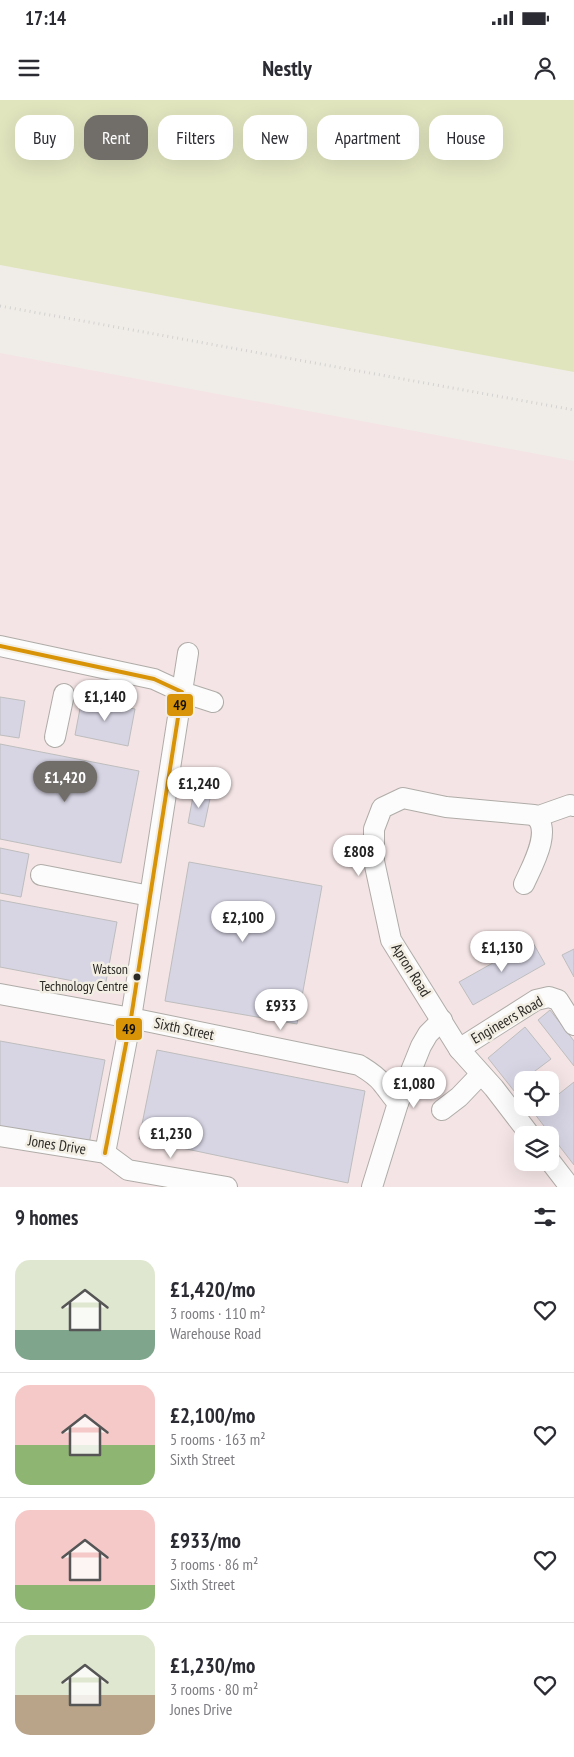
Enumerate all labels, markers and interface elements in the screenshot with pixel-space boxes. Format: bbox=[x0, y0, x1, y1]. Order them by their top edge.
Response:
text: 17:14 bbox=[25, 6, 66, 30]
icon: menu bbox=[15, 54, 43, 82]
text: Nestly bbox=[262, 54, 312, 82]
icon: person bbox=[531, 54, 559, 82]
chip: Buy bbox=[15, 115, 74, 160]
chip: Rent bbox=[84, 115, 148, 160]
chip: Filters bbox=[158, 115, 233, 160]
chip: New bbox=[243, 115, 307, 160]
chip: Apartment bbox=[317, 115, 419, 160]
chip: House bbox=[429, 115, 503, 160]
pin: £1,140 bbox=[64, 680, 146, 722]
text: £1,140 bbox=[84, 686, 126, 706]
line badge: 49 bbox=[166, 693, 194, 717]
text: 49 bbox=[173, 696, 187, 714]
pin: £1,420 bbox=[24, 760, 106, 803]
pin: £1,240 bbox=[158, 766, 240, 809]
text: £1,420 bbox=[44, 767, 86, 787]
text: £1,240 bbox=[178, 773, 220, 793]
pin: £808 bbox=[329, 834, 389, 877]
text: £808 bbox=[344, 841, 374, 861]
pin: £2,100 bbox=[202, 900, 284, 943]
text: £2,100 bbox=[222, 907, 264, 927]
pin: £1,130 bbox=[461, 930, 543, 973]
text: £1,130 bbox=[481, 937, 523, 957]
street label: Apron Road bbox=[388, 939, 435, 1000]
place label: Watson Technology Centre bbox=[40, 960, 128, 995]
marker: Watson Technology Centre bbox=[132, 972, 142, 982]
pin: £933 bbox=[251, 988, 311, 1031]
street label: Engineers Road bbox=[468, 991, 546, 1048]
text: £933 bbox=[266, 995, 296, 1015]
street label: Sixth Street bbox=[152, 1013, 216, 1044]
line badge: 49 bbox=[115, 1017, 143, 1041]
text: 49 bbox=[122, 1020, 136, 1038]
pin: £1,080 bbox=[373, 1066, 455, 1109]
map controls bbox=[514, 1071, 559, 1171]
button: locate bbox=[514, 1071, 559, 1116]
text: £1,080 bbox=[393, 1073, 435, 1093]
pin: £1,230 bbox=[130, 1116, 212, 1159]
text: £1,230 bbox=[150, 1123, 192, 1143]
button: layers bbox=[514, 1126, 559, 1171]
street label: Jones Drive bbox=[26, 1130, 87, 1158]
icon: filters bbox=[531, 1203, 559, 1231]
text: 9 homes bbox=[15, 1204, 78, 1231]
text: £1,420/mo bbox=[170, 1276, 255, 1303]
icon: home bbox=[55, 1280, 115, 1340]
icon: heart bbox=[531, 1296, 559, 1324]
text: 3 rooms · 110 m² bbox=[170, 1303, 266, 1323]
text: Warehouse Road bbox=[170, 1323, 261, 1343]
text: £2,100/mo bbox=[170, 1402, 255, 1429]
icon: home bbox=[55, 1405, 115, 1465]
icon: heart bbox=[531, 1421, 559, 1449]
text: 5 rooms · 163 m² bbox=[170, 1429, 266, 1449]
text: Sixth Street bbox=[170, 1449, 235, 1469]
text: £933/mo bbox=[170, 1527, 241, 1554]
icon: home bbox=[55, 1530, 115, 1590]
icon: heart bbox=[531, 1546, 559, 1574]
text: 3 rooms · 86 m² bbox=[170, 1554, 258, 1574]
text: Sixth Street bbox=[170, 1574, 235, 1594]
text: £1,230/mo bbox=[170, 1652, 255, 1679]
icon: home bbox=[55, 1655, 115, 1715]
icon: heart bbox=[531, 1671, 559, 1699]
text: 3 rooms · 80 m² bbox=[170, 1679, 258, 1699]
text: Jones Drive bbox=[170, 1699, 232, 1719]

